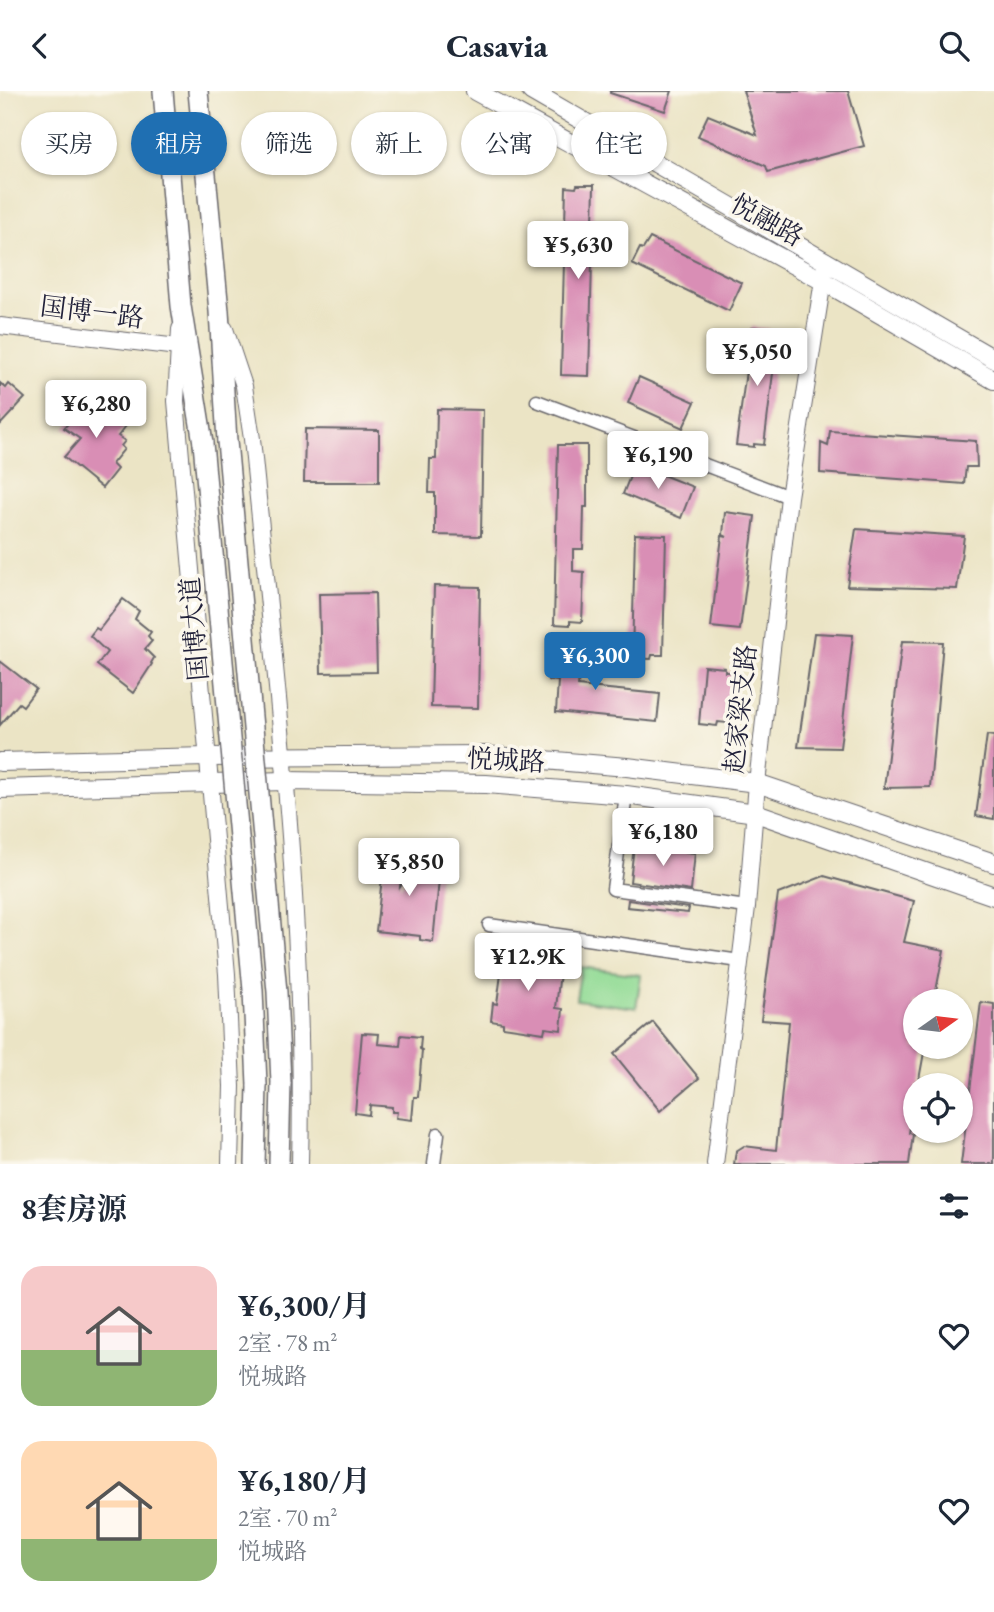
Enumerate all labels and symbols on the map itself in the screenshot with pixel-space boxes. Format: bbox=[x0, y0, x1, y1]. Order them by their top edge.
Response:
street label: 悦融路 bbox=[725, 186, 809, 254]
pin: ¥5,630 bbox=[521, 221, 635, 281]
street label: 国博一路 bbox=[38, 289, 146, 335]
pin: ¥5,050 bbox=[700, 329, 814, 388]
pin: ¥6,280 bbox=[39, 381, 153, 440]
pin: ¥6,190 bbox=[601, 431, 715, 491]
street label: 国博大道 bbox=[173, 576, 215, 682]
pin: ¥6,300 bbox=[538, 633, 652, 692]
street label: 赵家梁支路 bbox=[716, 643, 764, 775]
street label: 悦城路 bbox=[466, 741, 546, 779]
pin: ¥6,180 bbox=[606, 809, 720, 868]
pin: ¥5,850 bbox=[352, 839, 466, 898]
pin: ¥12.9K bbox=[471, 933, 585, 993]
north arrow bbox=[903, 989, 973, 1059]

